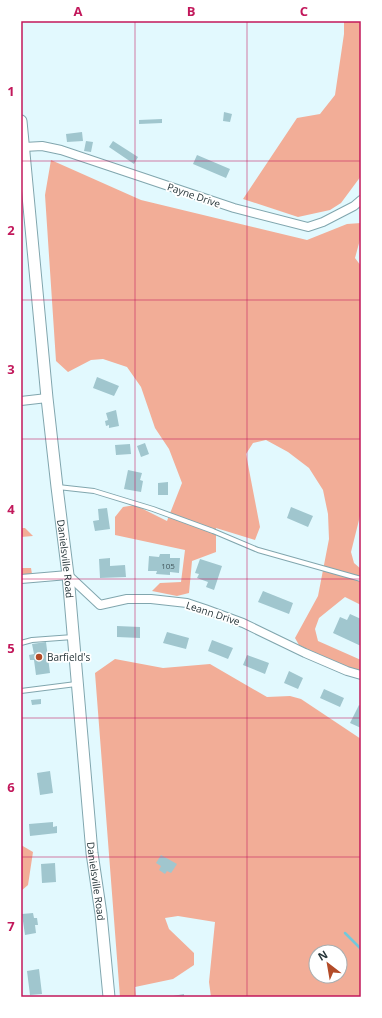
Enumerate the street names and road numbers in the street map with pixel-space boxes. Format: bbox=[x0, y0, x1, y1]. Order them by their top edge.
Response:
street label: Payne Drive bbox=[166, 179, 223, 211]
street label: Danielsville Road bbox=[54, 519, 77, 599]
street label: Leann Drive bbox=[184, 598, 242, 628]
street label: Danielsville Road bbox=[84, 841, 109, 921]

